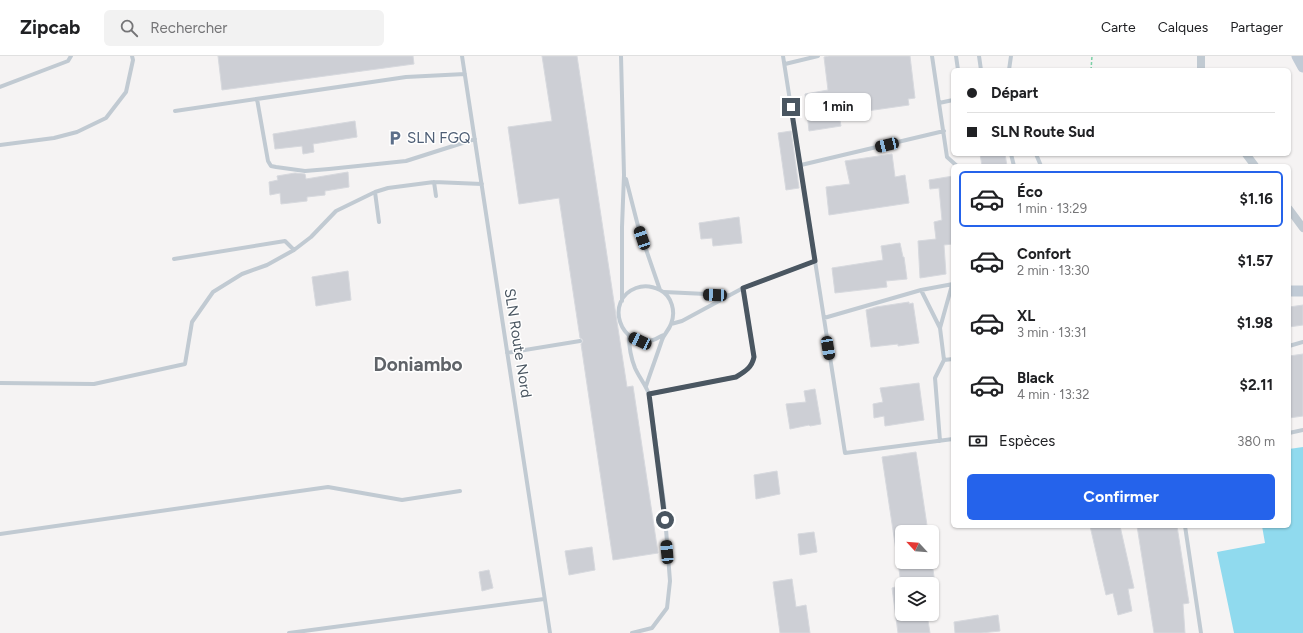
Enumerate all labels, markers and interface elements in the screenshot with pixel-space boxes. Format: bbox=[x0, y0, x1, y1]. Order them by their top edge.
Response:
search box bbox=[104, 10, 384, 46]
text: Zipcab bbox=[20, 16, 80, 39]
icon: search bbox=[118, 17, 140, 39]
text: Rechercher bbox=[150, 19, 227, 37]
text: Carte bbox=[1101, 19, 1136, 36]
text: Calques bbox=[1158, 19, 1208, 36]
text: Partager bbox=[1230, 19, 1283, 36]
text: Départ bbox=[991, 84, 1039, 102]
callout: 1 min bbox=[805, 93, 871, 121]
route end bbox=[782, 98, 800, 116]
text: 1 min bbox=[823, 99, 853, 114]
text: SLN Route Sud bbox=[991, 123, 1095, 141]
parking icon: SLN FGQ bbox=[386, 129, 404, 147]
place label: SLN FGQ bbox=[407, 129, 471, 147]
car bbox=[874, 136, 900, 154]
icon: car bbox=[969, 181, 1005, 217]
text: Éco bbox=[1017, 183, 1043, 201]
text: $1.16 bbox=[1240, 190, 1273, 208]
text: 1 min · 13:29 bbox=[1017, 201, 1087, 216]
car bbox=[632, 225, 652, 251]
icon: car bbox=[969, 243, 1005, 279]
text: Confort bbox=[1017, 245, 1071, 263]
text: $1.57 bbox=[1238, 252, 1273, 270]
text: 2 min · 13:30 bbox=[1017, 263, 1090, 278]
street label: SLN Route Nord bbox=[500, 287, 536, 399]
car bbox=[703, 289, 727, 301]
icon: car bbox=[969, 305, 1005, 341]
text: XL bbox=[1017, 307, 1035, 325]
text: $1.98 bbox=[1237, 314, 1273, 332]
text: 3 min · 13:31 bbox=[1017, 325, 1087, 340]
car bbox=[627, 330, 653, 352]
car bbox=[820, 335, 836, 361]
district label: Doniambo bbox=[373, 353, 463, 376]
icon: car bbox=[969, 367, 1005, 403]
text: Black bbox=[1017, 369, 1054, 387]
text: $2.11 bbox=[1240, 376, 1273, 394]
text: 4 min · 13:32 bbox=[1017, 387, 1089, 402]
icon: cash bbox=[967, 430, 989, 452]
text: Espèces bbox=[999, 432, 1055, 450]
text: 380 m bbox=[1237, 434, 1275, 449]
button: Confirmer bbox=[967, 474, 1275, 520]
route start bbox=[656, 511, 674, 529]
north arrow bbox=[895, 525, 939, 569]
map controls bbox=[895, 525, 939, 621]
car bbox=[660, 540, 674, 564]
button: layers bbox=[895, 577, 939, 621]

